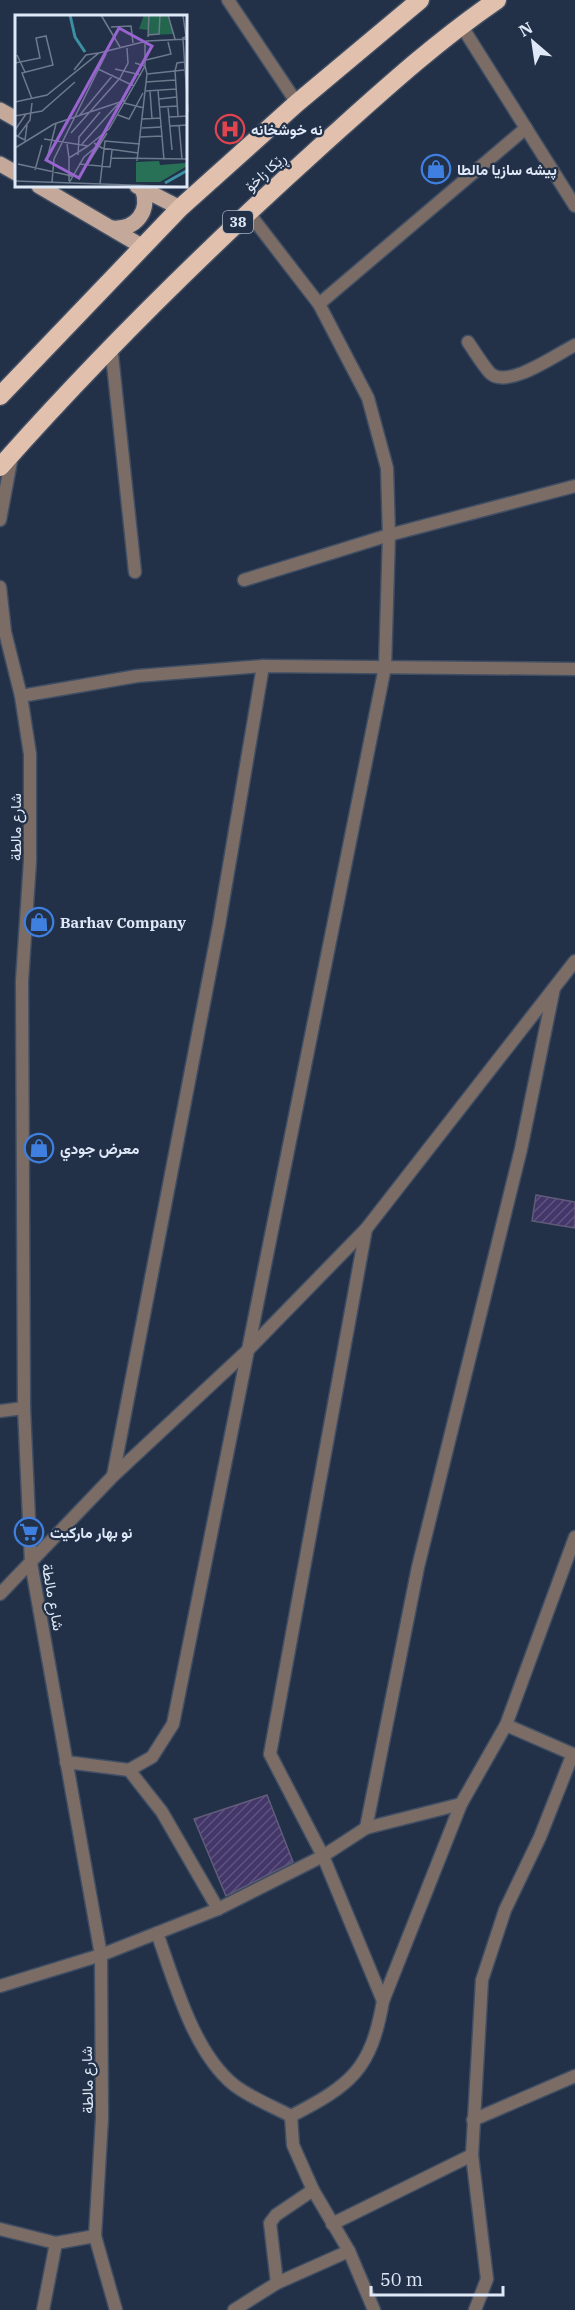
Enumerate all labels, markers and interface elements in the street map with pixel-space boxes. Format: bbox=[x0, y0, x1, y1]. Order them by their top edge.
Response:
north arrow bbox=[503, 12, 563, 72]
inset map bbox=[15, 15, 188, 188]
text: N bbox=[515, 17, 536, 41]
hospital icon: نه خوشخانه bbox=[214, 113, 246, 145]
place label: نه خوشخانه bbox=[251, 120, 323, 139]
street label: ڕێکا زاخۆ bbox=[240, 148, 292, 198]
shop icon: پيشه سازيا مالطا bbox=[420, 153, 452, 185]
place label: پيشه سازيا مالطا bbox=[457, 160, 557, 180]
road number: 38 bbox=[223, 211, 253, 233]
street label: شارع مالطة bbox=[6, 793, 27, 861]
shop icon: Barhav Company bbox=[23, 906, 55, 938]
place label: Barhav Company bbox=[60, 913, 187, 932]
shop icon: معرض جودي bbox=[23, 1132, 55, 1164]
place label: معرض جودي bbox=[60, 1139, 139, 1162]
supermarket icon: نو بهار ماركيت bbox=[13, 1516, 45, 1548]
place label: نو بهار ماركيت bbox=[50, 1523, 132, 1542]
street label: شارع مالطة bbox=[36, 1562, 68, 1633]
street label: شارع مالطة bbox=[77, 2046, 99, 2114]
scale bar bbox=[371, 2259, 503, 2297]
text: 50 m bbox=[380, 2268, 423, 2291]

